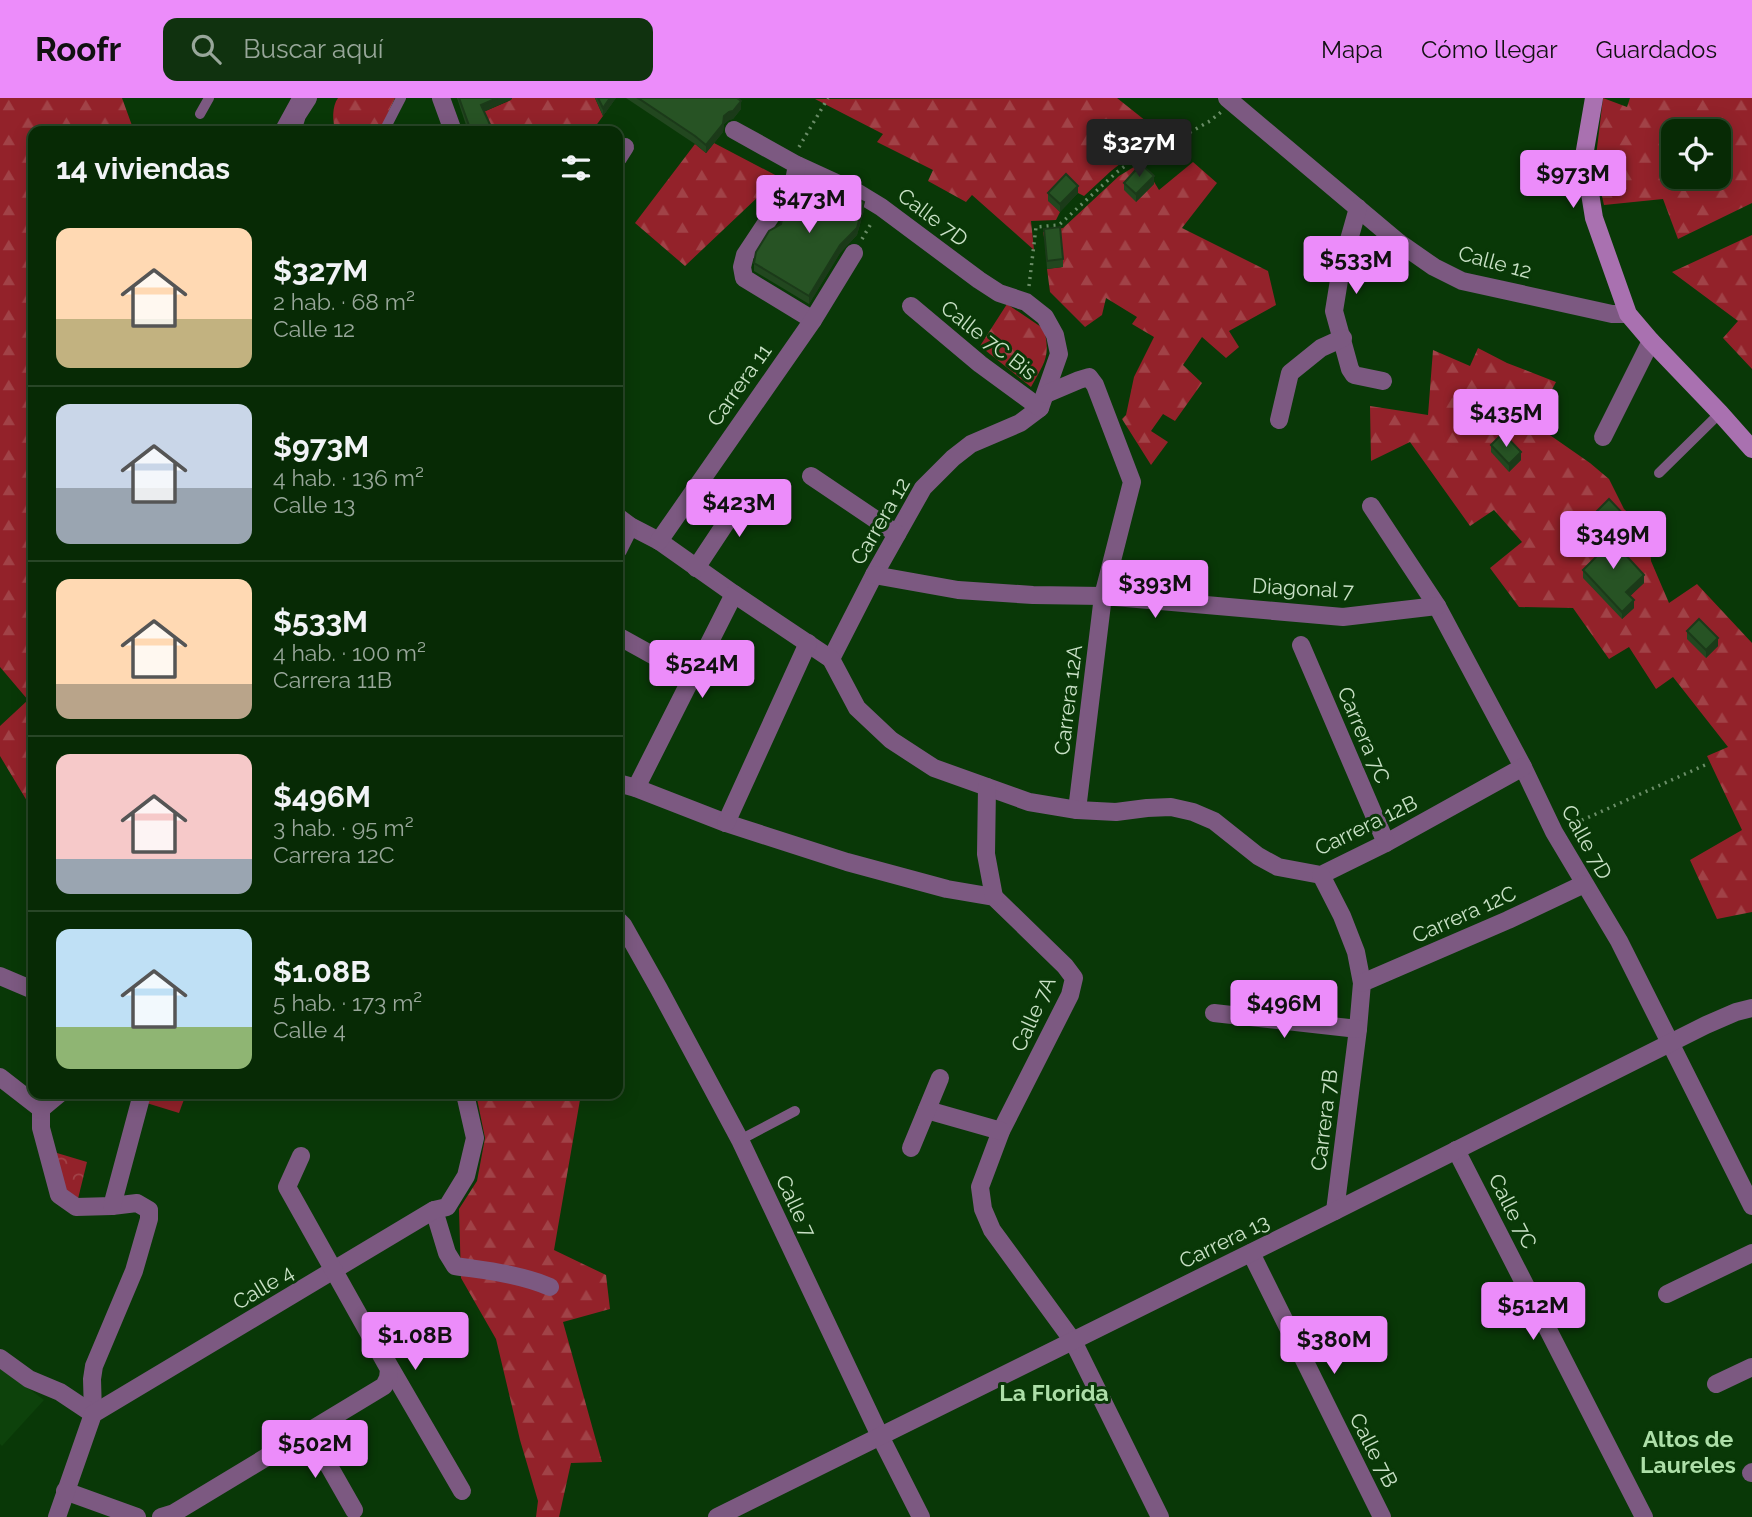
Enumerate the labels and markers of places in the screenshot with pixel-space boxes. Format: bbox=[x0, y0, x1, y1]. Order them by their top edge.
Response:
pin: $327M bbox=[1090, 120, 1188, 179]
pin: $973M bbox=[1524, 150, 1622, 210]
pin: $473M bbox=[760, 176, 858, 235]
pin: $533M bbox=[1307, 236, 1405, 296]
pin: $435M bbox=[1457, 390, 1555, 449]
pin: $423M bbox=[690, 480, 788, 539]
pin: $349M bbox=[1564, 512, 1662, 571]
pin: $393M bbox=[1106, 560, 1204, 620]
pin: $524M bbox=[653, 640, 751, 700]
pin: $496M bbox=[1235, 981, 1333, 1040]
pin: $512M bbox=[1484, 1282, 1582, 1342]
pin: $1.08B bbox=[358, 1312, 472, 1372]
pin: $380M bbox=[1285, 1316, 1383, 1376]
pin: $502M bbox=[266, 1420, 364, 1480]

